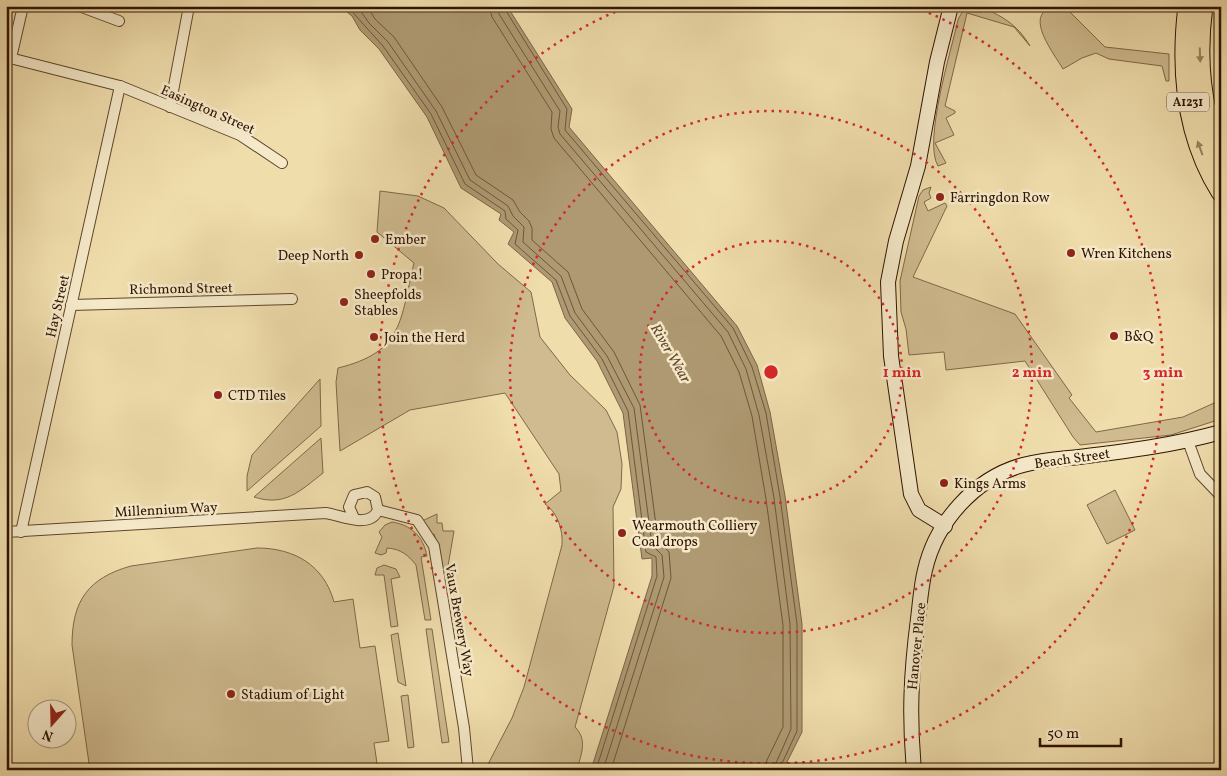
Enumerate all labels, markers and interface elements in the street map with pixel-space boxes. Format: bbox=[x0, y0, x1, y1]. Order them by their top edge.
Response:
one-way arrow bbox=[1197, 47, 1205, 63]
street label: Easington Street bbox=[157, 81, 258, 140]
road number: A1231 bbox=[1167, 92, 1209, 111]
one-way arrow bbox=[1196, 141, 1203, 156]
place label: Farringdon Row bbox=[950, 189, 1050, 208]
marker: Farringdon Row bbox=[934, 191, 946, 203]
place label: Ember bbox=[385, 231, 426, 250]
marker: Ember bbox=[369, 233, 381, 245]
place label: Wren Kitchens bbox=[1081, 245, 1172, 264]
place label: Deep North bbox=[278, 247, 349, 266]
marker: Wren Kitchens bbox=[1065, 247, 1077, 259]
marker: Deep North bbox=[353, 249, 365, 261]
place label: Propa! bbox=[381, 266, 423, 285]
marker: Propa! bbox=[365, 268, 377, 280]
street label: Hay Street bbox=[42, 273, 75, 340]
street label: Richmond Street bbox=[129, 279, 233, 300]
place label: Sheepfolds Stables bbox=[354, 286, 422, 321]
marker: Sheepfolds Stables bbox=[338, 296, 350, 308]
water label: River Wear bbox=[644, 320, 695, 388]
place label: B&Q bbox=[1124, 328, 1154, 347]
place label: Join the Herd bbox=[384, 329, 465, 348]
marker: B&Q bbox=[1108, 330, 1120, 342]
marker: Join the Herd bbox=[368, 331, 380, 343]
centre of rings bbox=[762, 363, 780, 381]
text: 1 min bbox=[883, 363, 921, 384]
text: 2 min bbox=[1012, 363, 1052, 384]
text: 3 min bbox=[1143, 363, 1183, 384]
place label: CTD Tiles bbox=[228, 387, 286, 406]
marker: CTD Tiles bbox=[212, 389, 224, 401]
street label: Beach Street bbox=[1033, 445, 1111, 474]
place label: Kings Arms bbox=[954, 475, 1026, 494]
marker: Kings Arms bbox=[938, 477, 950, 489]
street label: Millennium Way bbox=[114, 498, 218, 523]
place label: Wearmouth Colliery Coal drops bbox=[632, 517, 758, 552]
marker: Wearmouth Colliery Coal drops bbox=[616, 527, 628, 539]
street label: Vaux Brewery Way bbox=[439, 562, 478, 679]
street label: Hanover Place bbox=[903, 601, 932, 691]
place label: Stadium of Light bbox=[241, 686, 345, 705]
marker: Stadium of Light bbox=[225, 688, 237, 700]
north arrow bbox=[28, 698, 78, 748]
scale bar bbox=[1040, 716, 1121, 748]
text: N bbox=[40, 724, 56, 745]
text: 50 m bbox=[1047, 724, 1079, 745]

